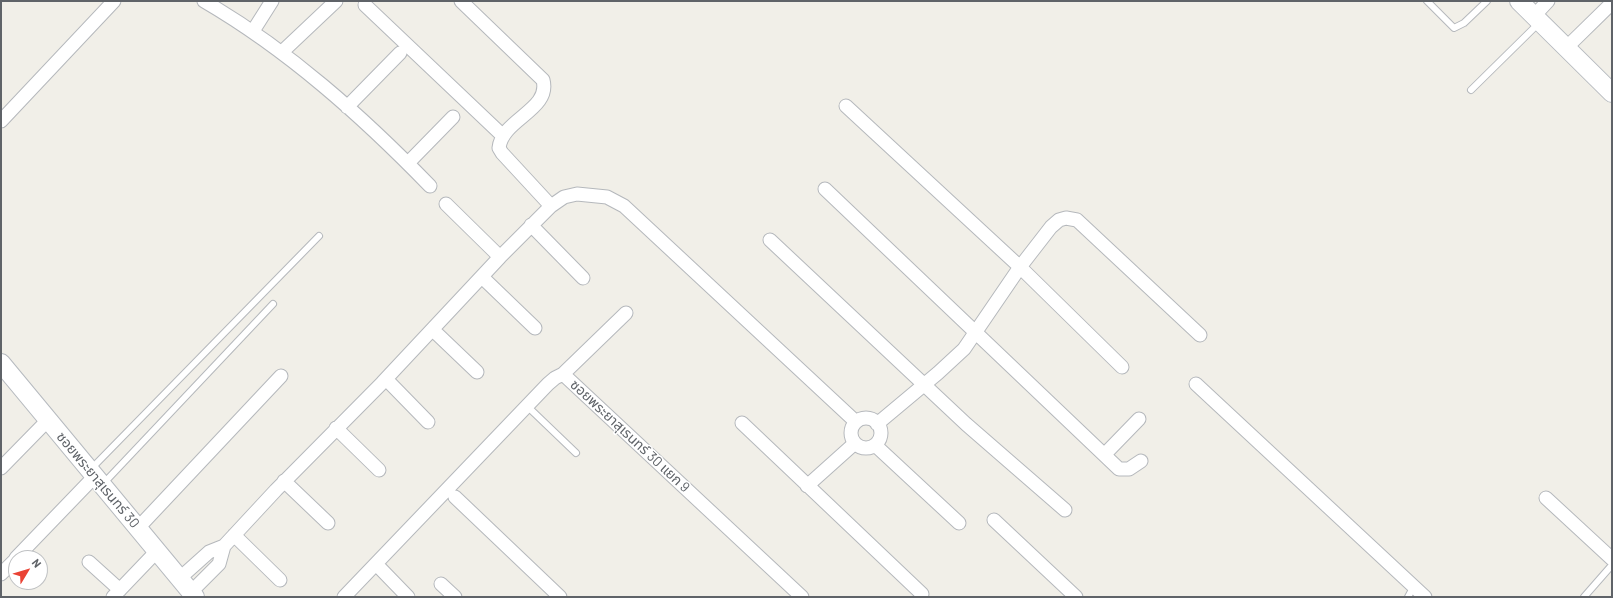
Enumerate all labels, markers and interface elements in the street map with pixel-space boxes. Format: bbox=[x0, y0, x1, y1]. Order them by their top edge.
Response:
street label: ซอยพระยาสุเรนทร์ 30 แยก 9 bbox=[567, 376, 693, 496]
street label: ซอยพระยาสุเรนทร์ 30 bbox=[53, 429, 143, 531]
north arrow bbox=[8, 550, 48, 590]
text: N bbox=[30, 556, 44, 570]

